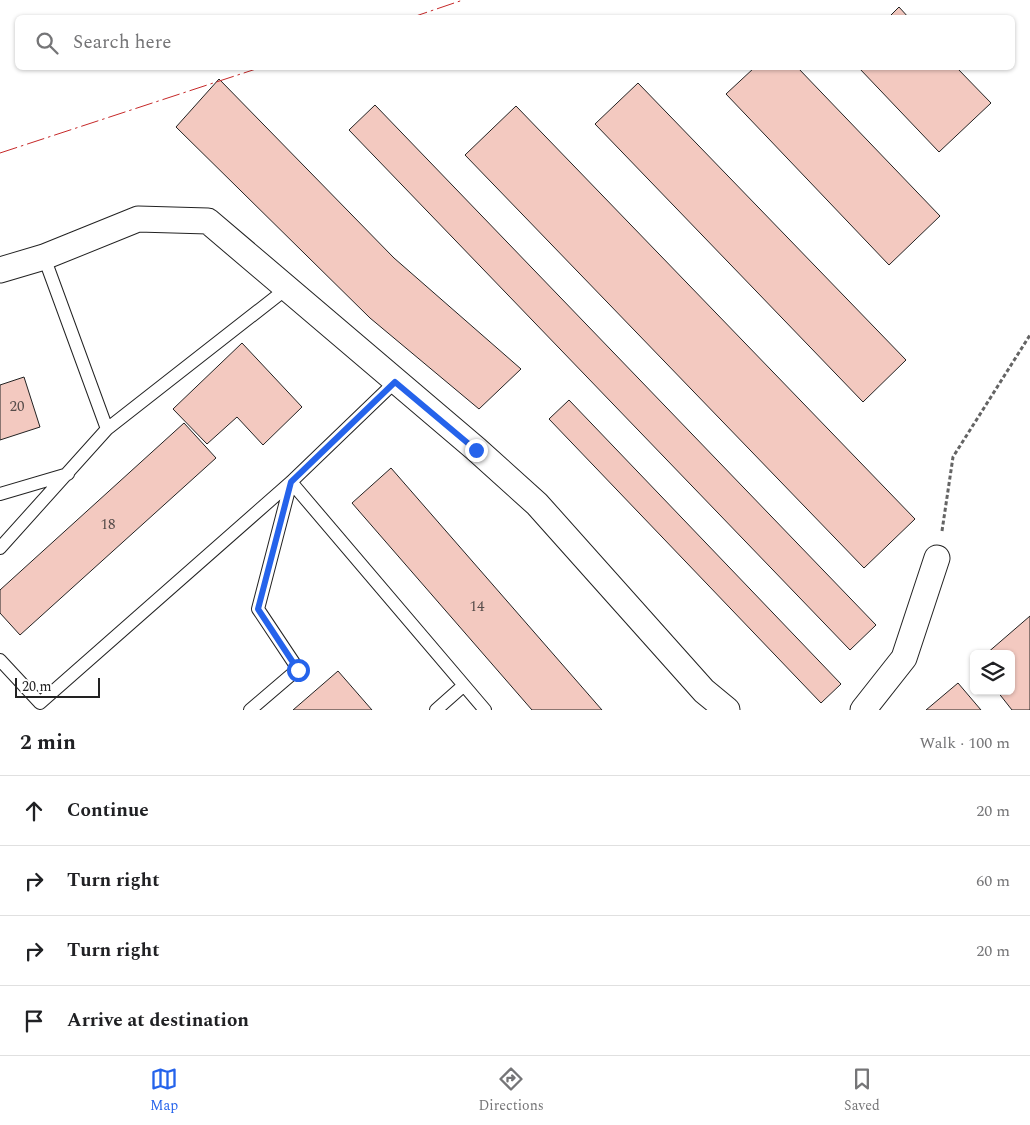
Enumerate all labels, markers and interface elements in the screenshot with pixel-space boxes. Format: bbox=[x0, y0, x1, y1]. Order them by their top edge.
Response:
search box bbox=[15, 15, 1015, 70]
text: Search here bbox=[73, 28, 172, 57]
icon: search bbox=[33, 29, 61, 57]
house number: 20 bbox=[9, 395, 25, 418]
route end bbox=[465, 439, 488, 462]
house number: 18 bbox=[100, 513, 116, 536]
house number: 14 bbox=[469, 595, 485, 618]
map controls bbox=[970, 650, 1015, 695]
button: layers bbox=[970, 650, 1015, 695]
route start bbox=[287, 659, 310, 682]
scale bar bbox=[15, 675, 100, 698]
text: 20 m bbox=[22, 676, 52, 697]
text: 2 min bbox=[20, 727, 76, 759]
text: Walk · 100 m bbox=[919, 731, 1010, 755]
text: Continue bbox=[67, 796, 149, 825]
icon: ahead bbox=[20, 797, 48, 825]
text: 20 m bbox=[976, 799, 1010, 823]
text: Turn right bbox=[67, 866, 160, 895]
icon: right bbox=[20, 867, 48, 895]
text: 60 m bbox=[976, 869, 1010, 893]
text: Turn right bbox=[67, 936, 160, 965]
icon: right bbox=[20, 937, 48, 965]
text: 20 m bbox=[976, 939, 1010, 963]
text: Arrive at destination bbox=[67, 1006, 249, 1035]
icon: arrive bbox=[20, 1007, 48, 1035]
tab: Map bbox=[150, 1065, 178, 1116]
tab: Directions bbox=[478, 1065, 544, 1116]
tab: Saved bbox=[844, 1065, 880, 1116]

